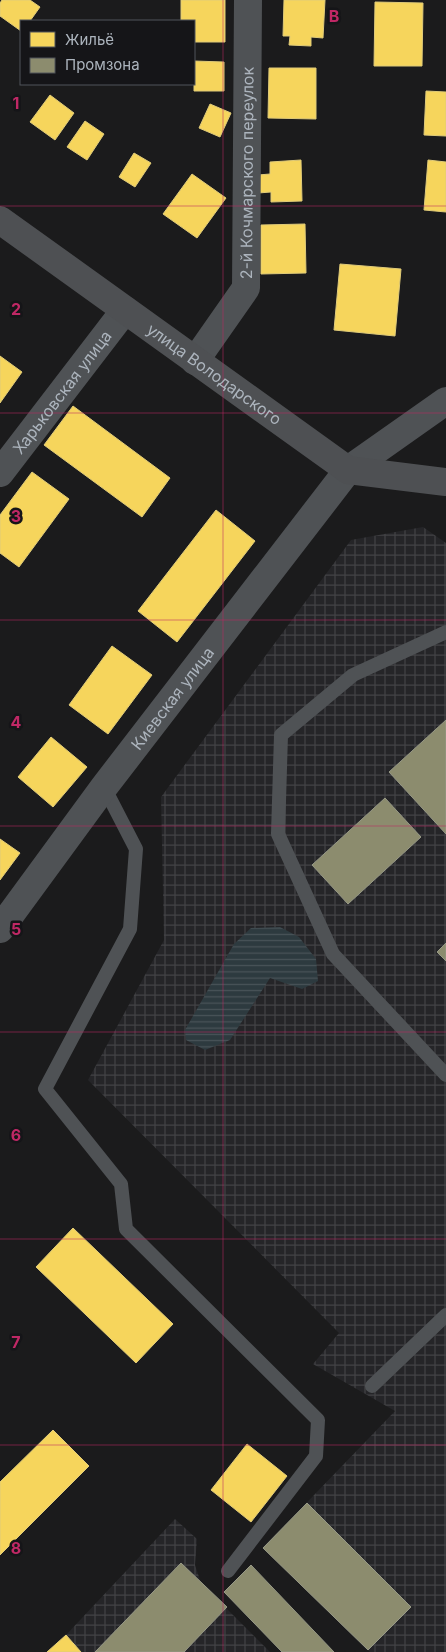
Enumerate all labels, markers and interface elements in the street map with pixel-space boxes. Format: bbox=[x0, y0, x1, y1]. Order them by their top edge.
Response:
text: B bbox=[329, 6, 339, 26]
legend bbox=[20, 20, 195, 85]
text: Жильё bbox=[65, 30, 114, 49]
text: Промзона bbox=[65, 55, 140, 74]
street label: 2-й Кочмарского переулок bbox=[236, 66, 258, 279]
text: 1 bbox=[13, 93, 19, 113]
text: 2 bbox=[11, 299, 21, 319]
street label: улица Володарского bbox=[143, 319, 286, 429]
street label: Харьковская улица bbox=[8, 326, 116, 458]
text: 3 bbox=[11, 506, 21, 526]
street label: Киевская улица bbox=[126, 643, 218, 754]
text: 4 bbox=[11, 712, 22, 732]
text: 5 bbox=[11, 919, 21, 939]
text: 6 bbox=[11, 1125, 21, 1145]
text: 7 bbox=[11, 1332, 21, 1352]
text: 8 bbox=[11, 1538, 21, 1558]

